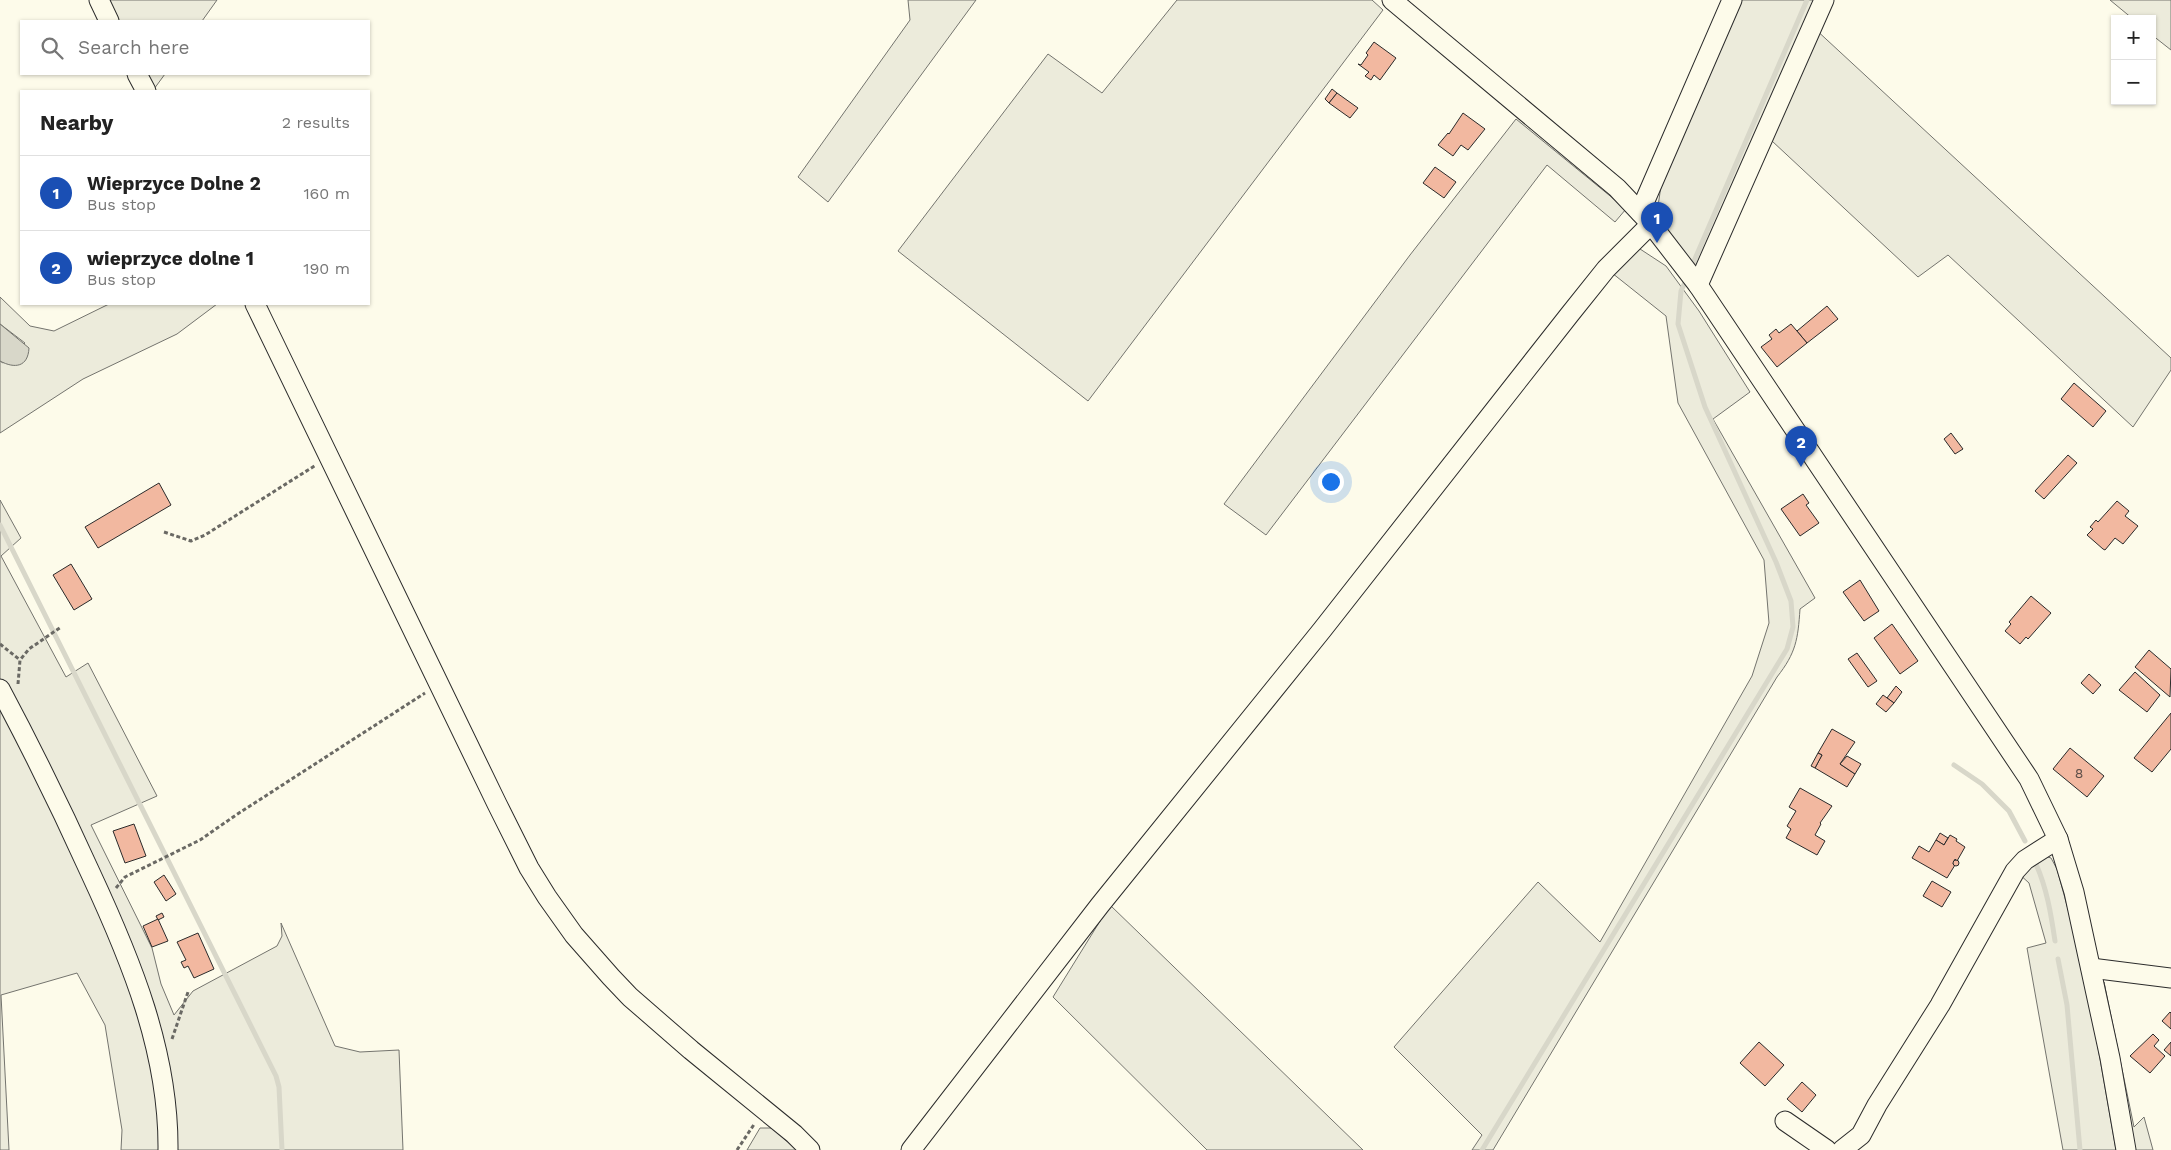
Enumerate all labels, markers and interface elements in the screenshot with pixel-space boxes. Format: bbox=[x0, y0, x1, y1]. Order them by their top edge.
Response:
map controls bbox=[2111, 15, 2156, 105]
button: + bbox=[2111, 15, 2156, 60]
search box bbox=[20, 20, 370, 75]
icon: search bbox=[38, 34, 66, 62]
text: Search here bbox=[78, 36, 189, 59]
button: − bbox=[2111, 60, 2156, 105]
text: Nearby bbox=[40, 110, 113, 135]
text: 2 results bbox=[282, 113, 350, 132]
text: Wieprzyce Dolne 2 bbox=[87, 172, 261, 195]
text: 1 bbox=[53, 184, 59, 203]
text: 160 m bbox=[303, 184, 350, 203]
text: Bus stop bbox=[87, 195, 156, 214]
pin: 1 bbox=[1641, 202, 1673, 243]
text: wieprzyce dolne 1 bbox=[87, 247, 254, 270]
text: 2 bbox=[51, 259, 61, 278]
text: 190 m bbox=[303, 259, 350, 278]
text: Bus stop bbox=[87, 270, 156, 289]
pin: 2 bbox=[1785, 426, 1817, 467]
your location bbox=[1318, 469, 1344, 495]
house number: 8 bbox=[2075, 765, 2083, 781]

